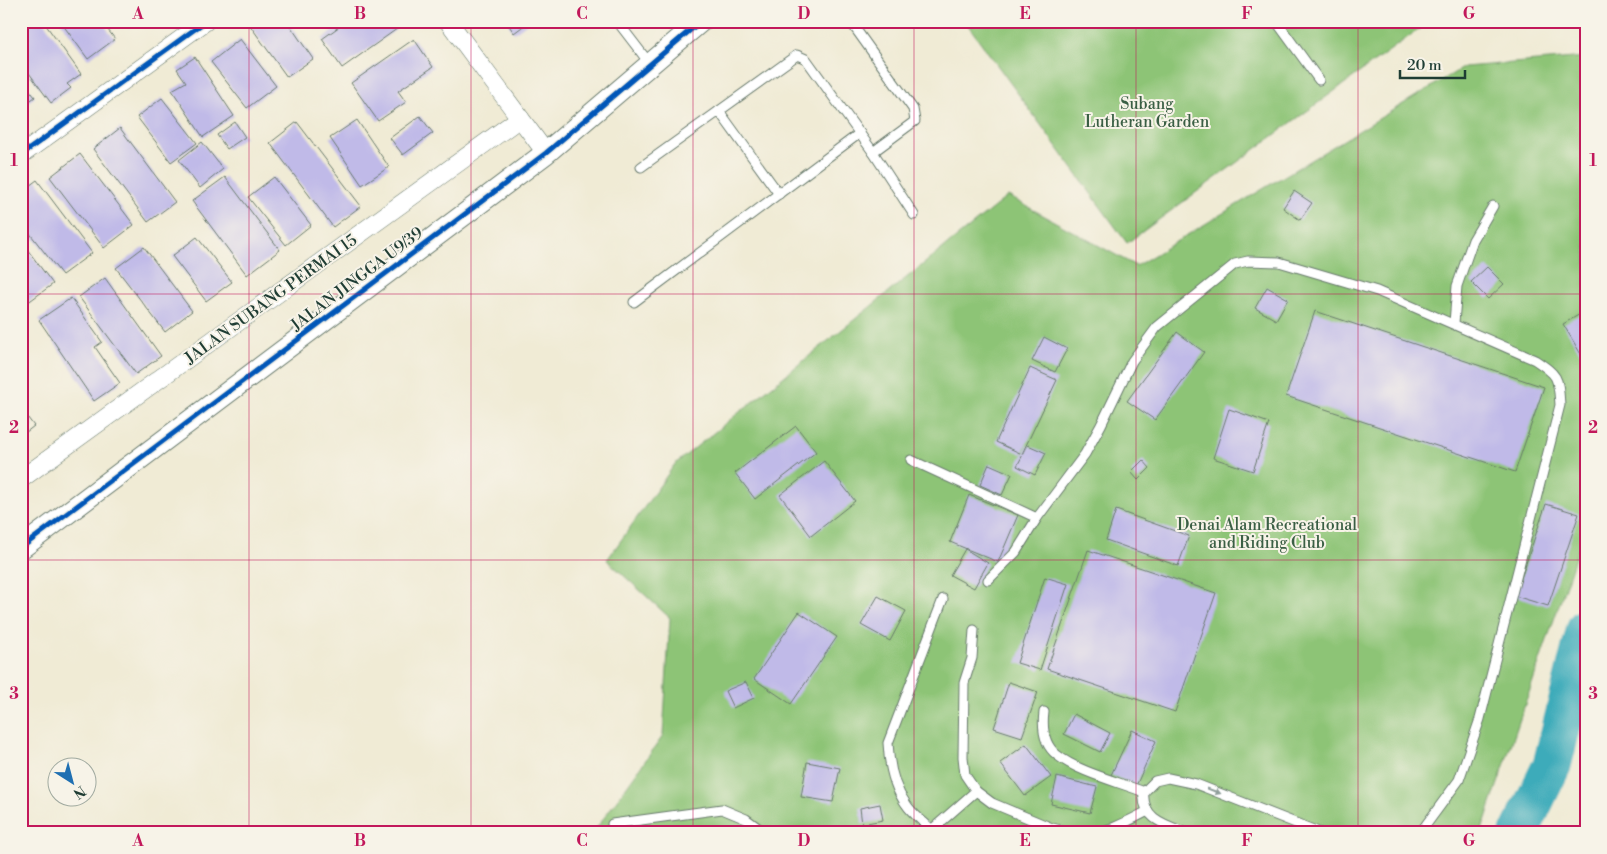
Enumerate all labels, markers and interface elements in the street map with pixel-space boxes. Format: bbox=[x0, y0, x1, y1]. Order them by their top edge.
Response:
text: A bbox=[131, 4, 144, 24]
text: B bbox=[354, 4, 366, 24]
text: C bbox=[576, 4, 588, 24]
text: D bbox=[798, 4, 811, 24]
text: E bbox=[1019, 4, 1031, 24]
text: F bbox=[1241, 4, 1253, 24]
text: G bbox=[1463, 4, 1476, 24]
scale bar bbox=[1400, 48, 1464, 80]
text: 20 m bbox=[1407, 56, 1442, 75]
park label: Subang Lutheran Garden bbox=[1085, 94, 1210, 132]
text: 1 bbox=[10, 151, 18, 171]
text: 1 bbox=[1589, 151, 1597, 171]
street label: JALAN JINGGA U9/39 bbox=[286, 223, 427, 336]
street label: JALAN SUBANG PERMAI 15 bbox=[180, 230, 361, 369]
text: 2 bbox=[9, 418, 19, 438]
text: 2 bbox=[1588, 418, 1598, 438]
park label: Denai Alam Recreational and Riding Club bbox=[1177, 515, 1357, 553]
text: 3 bbox=[9, 684, 19, 704]
text: 3 bbox=[1588, 684, 1598, 704]
north arrow bbox=[48, 756, 98, 806]
text: N bbox=[69, 781, 89, 802]
one-way arrow bbox=[1207, 788, 1222, 796]
text: A bbox=[131, 831, 144, 851]
text: B bbox=[354, 831, 366, 851]
text: C bbox=[576, 831, 588, 851]
text: D bbox=[798, 831, 811, 851]
text: E bbox=[1019, 831, 1031, 851]
text: F bbox=[1241, 831, 1253, 851]
text: G bbox=[1463, 831, 1476, 851]

